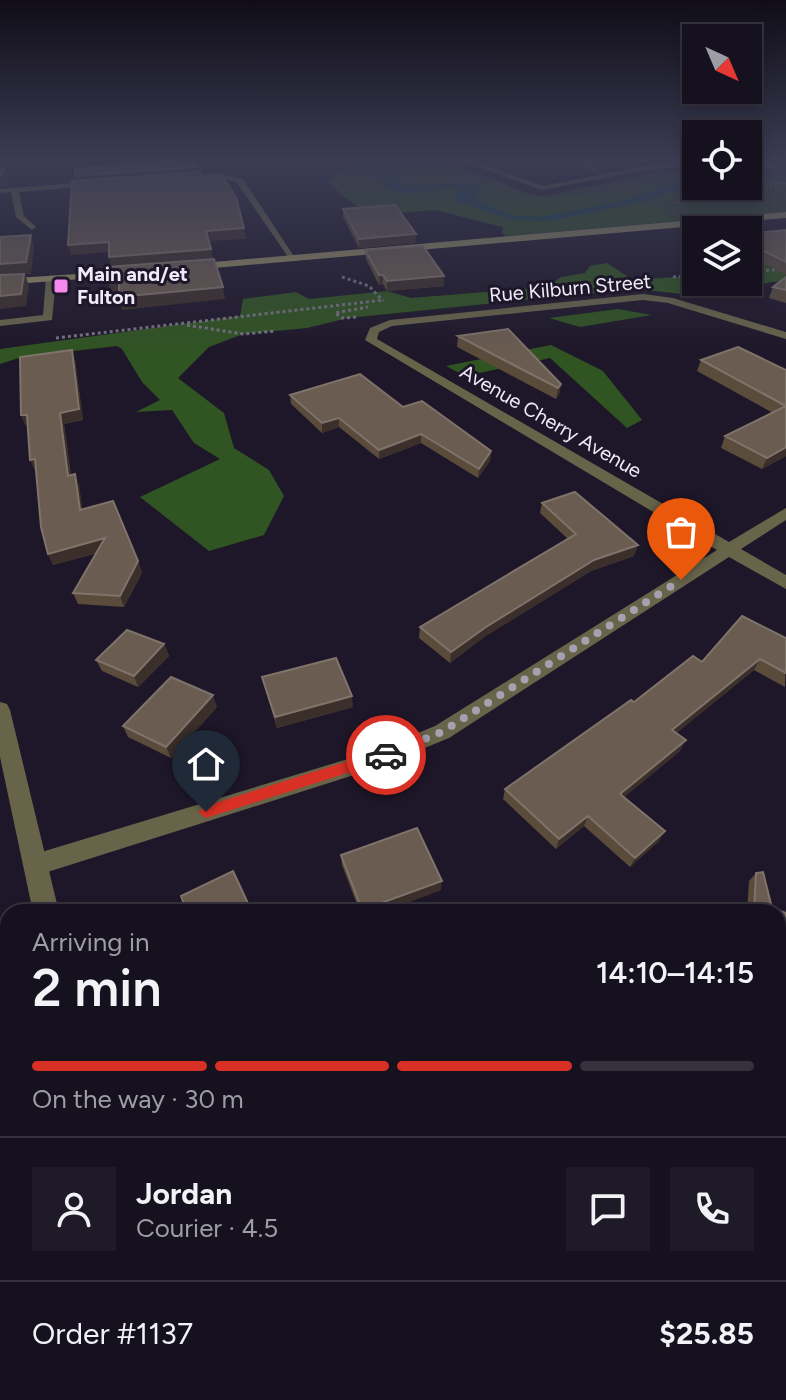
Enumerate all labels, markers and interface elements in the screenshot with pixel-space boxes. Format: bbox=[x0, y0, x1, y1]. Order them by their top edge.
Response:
north arrow bbox=[682, 24, 762, 104]
map controls bbox=[682, 24, 762, 296]
button: locate bbox=[682, 120, 762, 200]
button: layers bbox=[682, 216, 762, 296]
place label: Main and/et Fulton bbox=[77, 262, 188, 309]
street label: Rue Kilburn Street bbox=[488, 269, 652, 307]
marker: Main and/et Fulton bbox=[52, 277, 70, 295]
street label: Avenue Cherry Avenue bbox=[456, 359, 646, 483]
pin bbox=[647, 498, 715, 580]
icon: bag bbox=[659, 510, 703, 554]
courier bbox=[346, 715, 426, 795]
pin bbox=[172, 730, 240, 812]
icon: car bbox=[364, 733, 408, 777]
icon: home bbox=[184, 742, 228, 786]
text: Arriving in bbox=[32, 926, 150, 958]
text: 14:10–14:15 bbox=[596, 954, 754, 991]
text: 2 min bbox=[32, 957, 161, 1019]
text: On the way · 30 m bbox=[32, 1083, 244, 1115]
button: person bbox=[32, 1167, 116, 1251]
button: chat bbox=[566, 1167, 650, 1251]
button: phone bbox=[670, 1167, 754, 1251]
text: Jordan bbox=[136, 1175, 232, 1212]
text: Courier · 4.5 bbox=[136, 1212, 278, 1244]
text: Order #1137 bbox=[32, 1315, 193, 1352]
text: $25.85 bbox=[659, 1315, 754, 1352]

